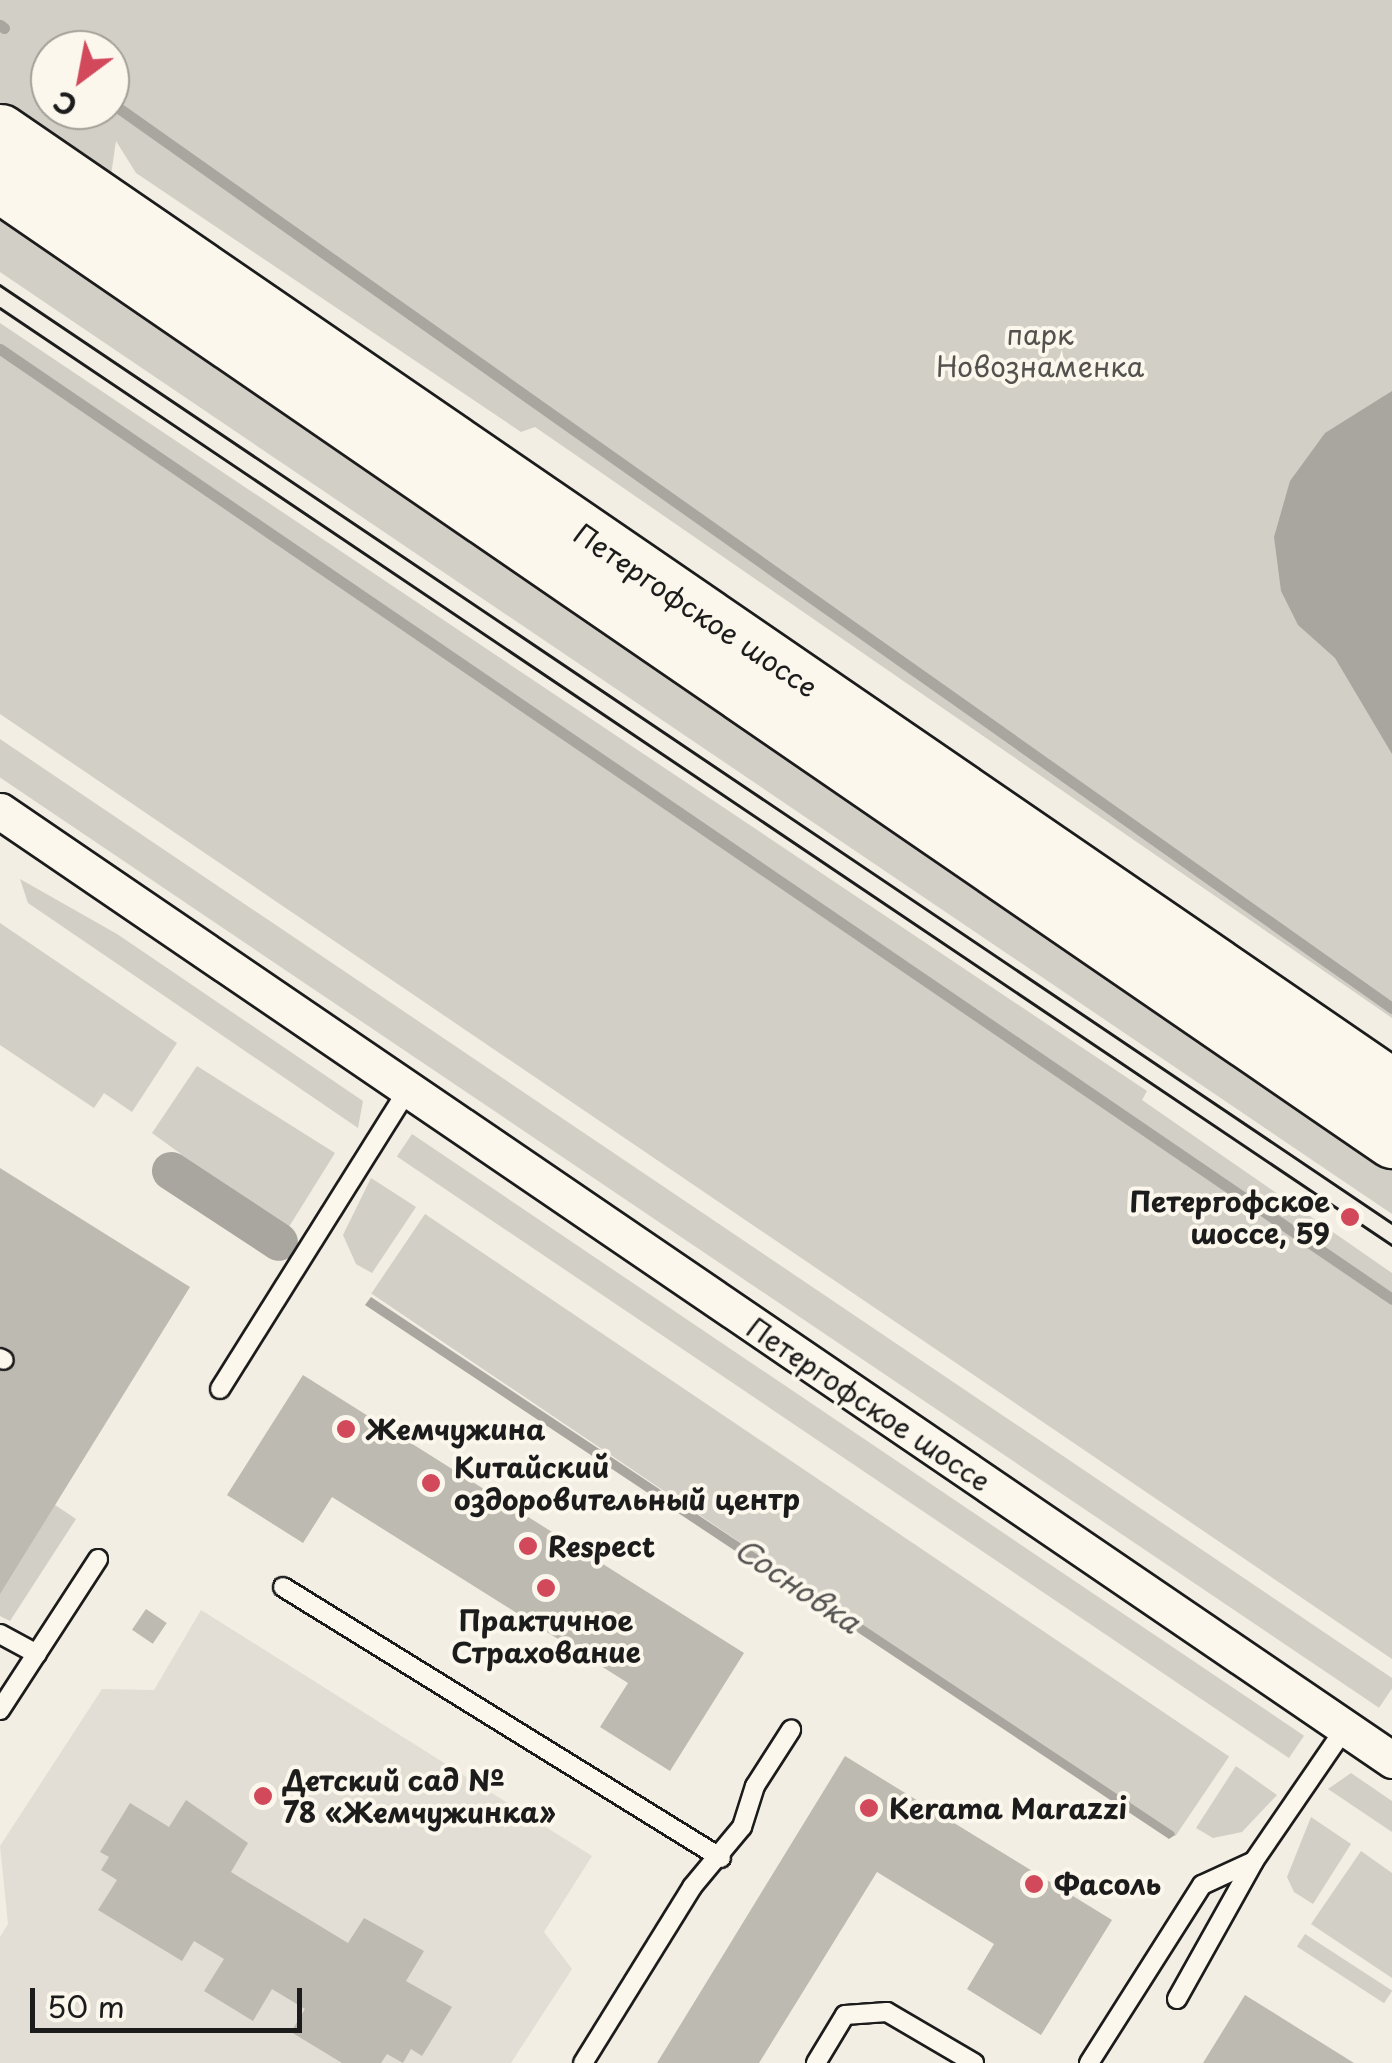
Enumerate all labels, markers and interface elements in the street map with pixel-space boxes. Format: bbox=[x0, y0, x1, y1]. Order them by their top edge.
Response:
north arrow bbox=[30, 30, 130, 130]
text: С bbox=[45, 80, 85, 128]
park label: парк Новознаменка bbox=[936, 317, 1144, 383]
street label: Петергофское шоссе bbox=[568, 516, 824, 704]
place label: Петергофское шоссе, 59 bbox=[1130, 1184, 1330, 1250]
marker: Петергофское шоссе, 59 bbox=[1339, 1206, 1361, 1228]
street label: Петергофское шоссе bbox=[741, 1310, 997, 1498]
place label: Жемчужина bbox=[366, 1412, 545, 1446]
marker: Жемчужина bbox=[335, 1418, 357, 1440]
place label: Китайский оздоровительный центр bbox=[454, 1450, 800, 1516]
marker: Китайский оздоровительный центр bbox=[418, 1470, 444, 1496]
place label: Respect bbox=[548, 1529, 655, 1563]
water label: Сосновка bbox=[729, 1530, 867, 1640]
marker: Respect bbox=[517, 1535, 539, 1557]
marker: Практичное Страхование bbox=[535, 1577, 557, 1599]
place label: Практичное Страхование bbox=[451, 1603, 641, 1669]
place label: Детский сад № 78 «Жемчужинка» bbox=[283, 1763, 556, 1829]
marker: Детский сад № 78 «Жемчужинка» bbox=[252, 1785, 274, 1807]
place label: Kerama Marazzi bbox=[889, 1791, 1128, 1825]
marker: Kerama Marazzi bbox=[858, 1797, 880, 1819]
place label: Фасоль bbox=[1054, 1867, 1161, 1901]
marker: Фасоль bbox=[1023, 1873, 1045, 1895]
scale bar bbox=[35, 1968, 308, 2030]
text: 50 m bbox=[47, 1983, 125, 2028]

